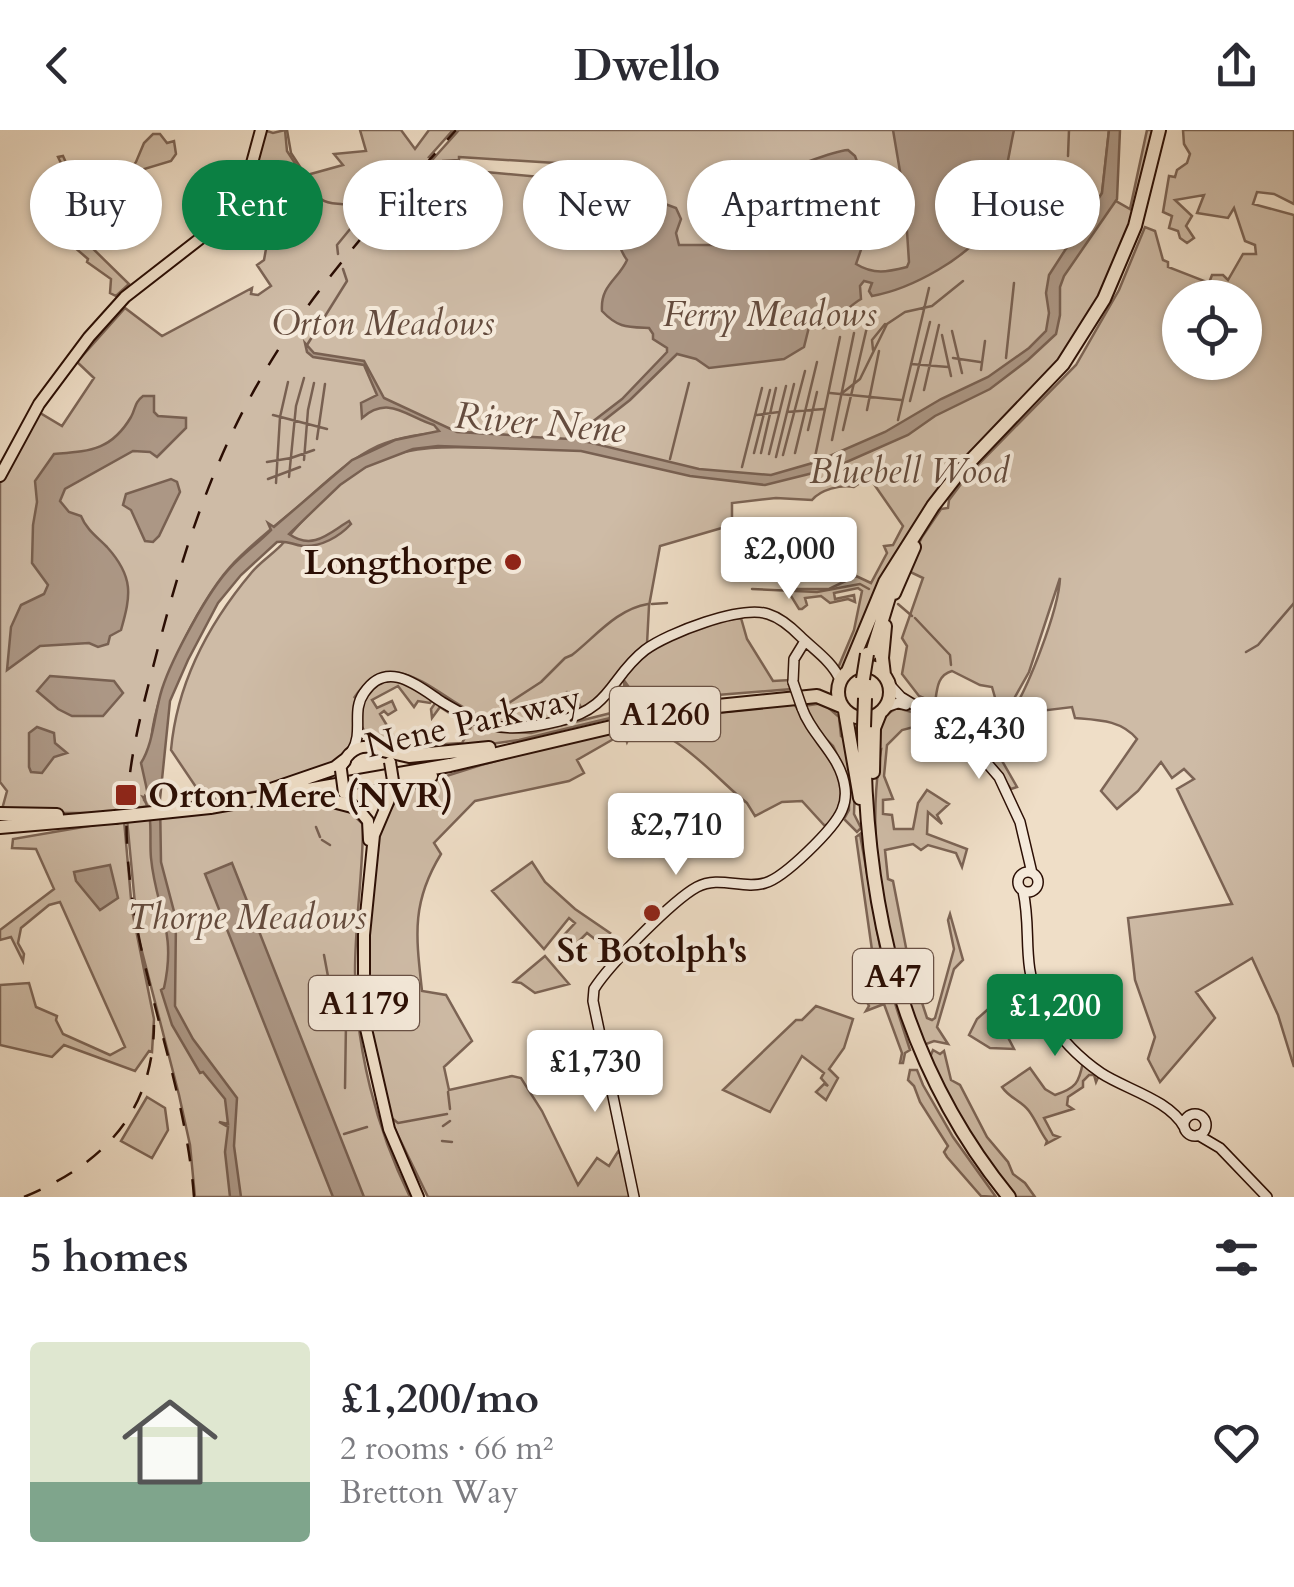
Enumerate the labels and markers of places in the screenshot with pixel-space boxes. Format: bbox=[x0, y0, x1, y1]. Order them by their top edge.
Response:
pin: £2,000 bbox=[708, 517, 870, 602]
place label: Longthorpe bbox=[304, 539, 493, 587]
marker: Longthorpe bbox=[502, 551, 524, 573]
pin: £2,430 bbox=[898, 697, 1060, 782]
place label: Orton Mere (NVR) bbox=[148, 772, 453, 820]
marker: Orton Mere (NVR) bbox=[113, 782, 139, 808]
pin: £2,710 bbox=[595, 793, 757, 878]
marker: St Botolph's bbox=[641, 902, 663, 924]
place label: St Botolph's bbox=[557, 927, 747, 975]
pin: £1,200 bbox=[974, 974, 1136, 1059]
pin: £1,730 bbox=[514, 1030, 676, 1115]

